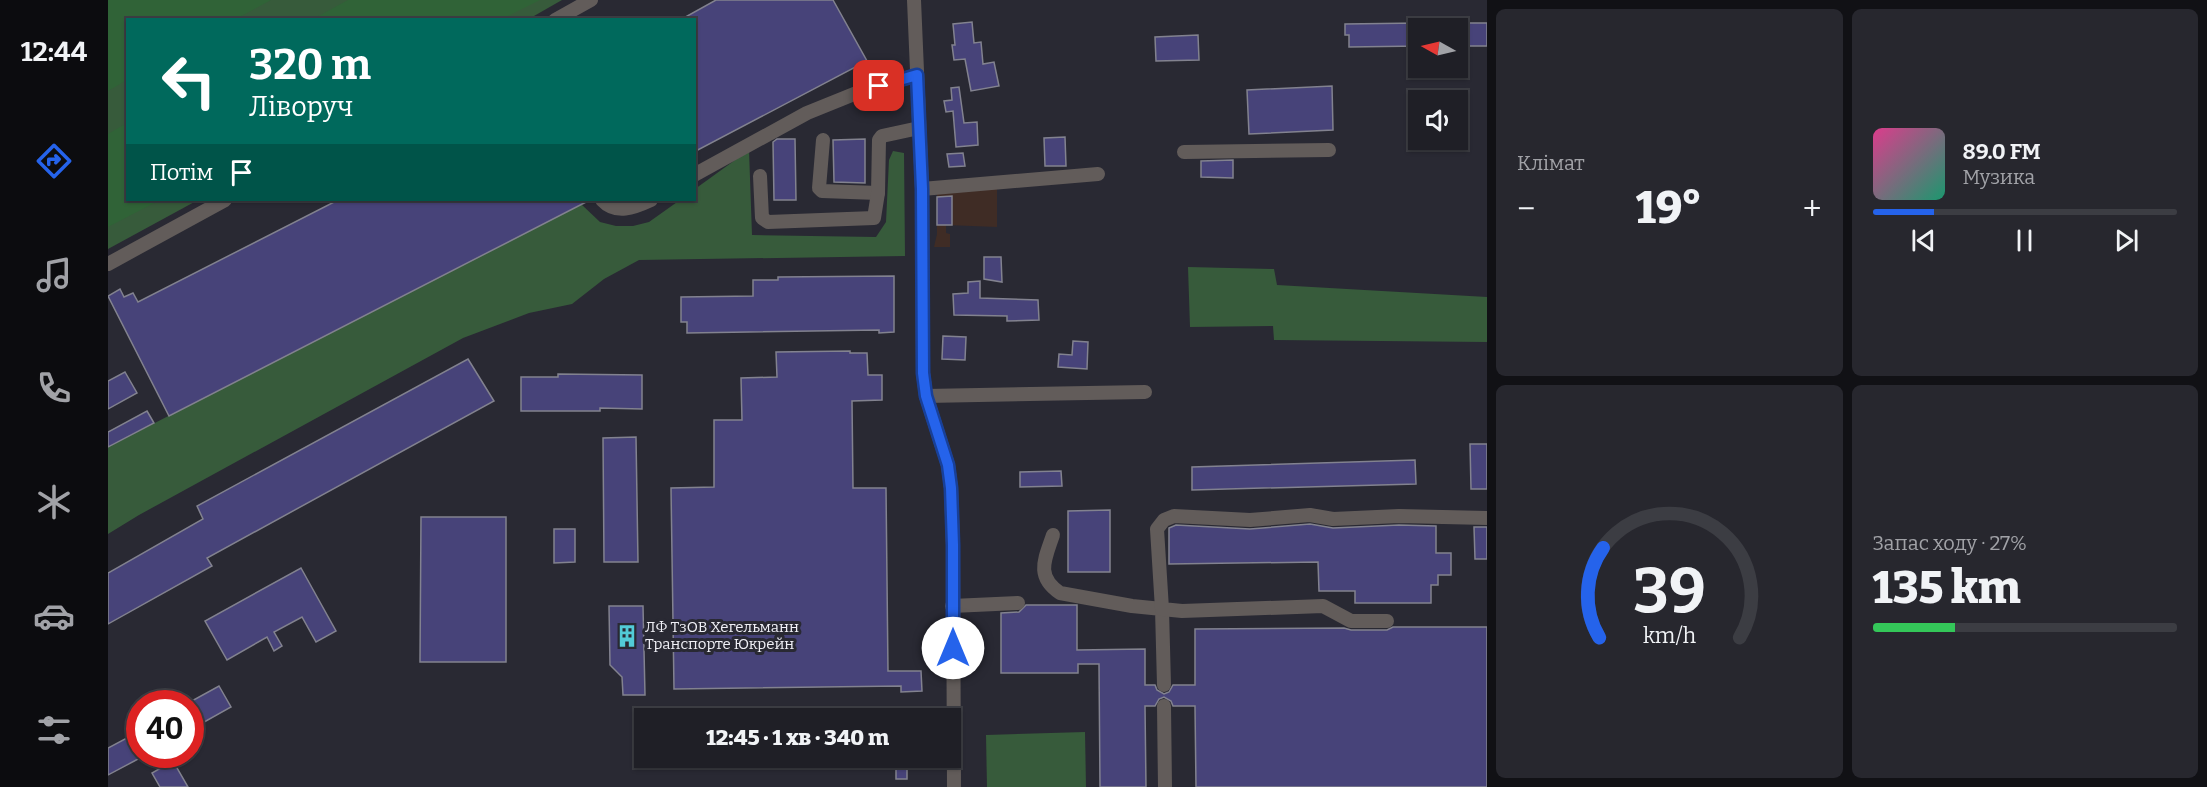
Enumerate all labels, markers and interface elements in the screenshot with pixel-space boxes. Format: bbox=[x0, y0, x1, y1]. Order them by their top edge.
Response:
north arrow bbox=[1408, 18, 1468, 78]
map controls bbox=[1408, 18, 1468, 150]
text: 12:44 bbox=[21, 36, 87, 68]
text: 320 m bbox=[249, 40, 371, 90]
icon: left bbox=[150, 42, 228, 120]
pin bbox=[853, 60, 904, 111]
icon: arrive bbox=[862, 69, 895, 102]
button: sound bbox=[1408, 90, 1468, 150]
text: Ліворуч bbox=[249, 91, 353, 123]
text: 89.0 FM bbox=[1963, 138, 2041, 165]
icon: directions bbox=[33, 140, 75, 182]
text: Клімат bbox=[1517, 151, 1585, 175]
icon: arrive bbox=[225, 156, 258, 189]
text: Потім bbox=[150, 159, 213, 186]
text: Музика bbox=[1963, 165, 2035, 189]
text: 19° bbox=[1636, 181, 1702, 235]
text: − bbox=[1517, 189, 1535, 229]
text: + bbox=[1803, 189, 1821, 229]
icon: previous bbox=[1907, 224, 1940, 257]
icon: pause bbox=[2008, 224, 2041, 257]
icon: next bbox=[2110, 224, 2143, 257]
icon: music bbox=[33, 254, 75, 296]
icon: phone bbox=[33, 367, 75, 409]
icon: climate bbox=[33, 481, 75, 523]
text: Запас ходу · 27% bbox=[1873, 531, 2027, 555]
text: 39 bbox=[1633, 554, 1706, 629]
text: 135 km bbox=[1873, 561, 2021, 615]
icon: car bbox=[33, 595, 75, 637]
position arrow bbox=[921, 616, 985, 680]
place label: ЛФ ТзОВ Хегельманн Транспорте Юкрейн bbox=[645, 618, 799, 653]
building icon: ЛФ ТзОВ Хегельманн Транспорте Юкрейн bbox=[614, 623, 640, 649]
text: km/h bbox=[1643, 624, 1696, 650]
speed limit sign: 40 bbox=[126, 690, 204, 768]
icon: filters bbox=[33, 709, 75, 751]
text: 12:45 · 1 хв · 340 m bbox=[706, 724, 889, 751]

